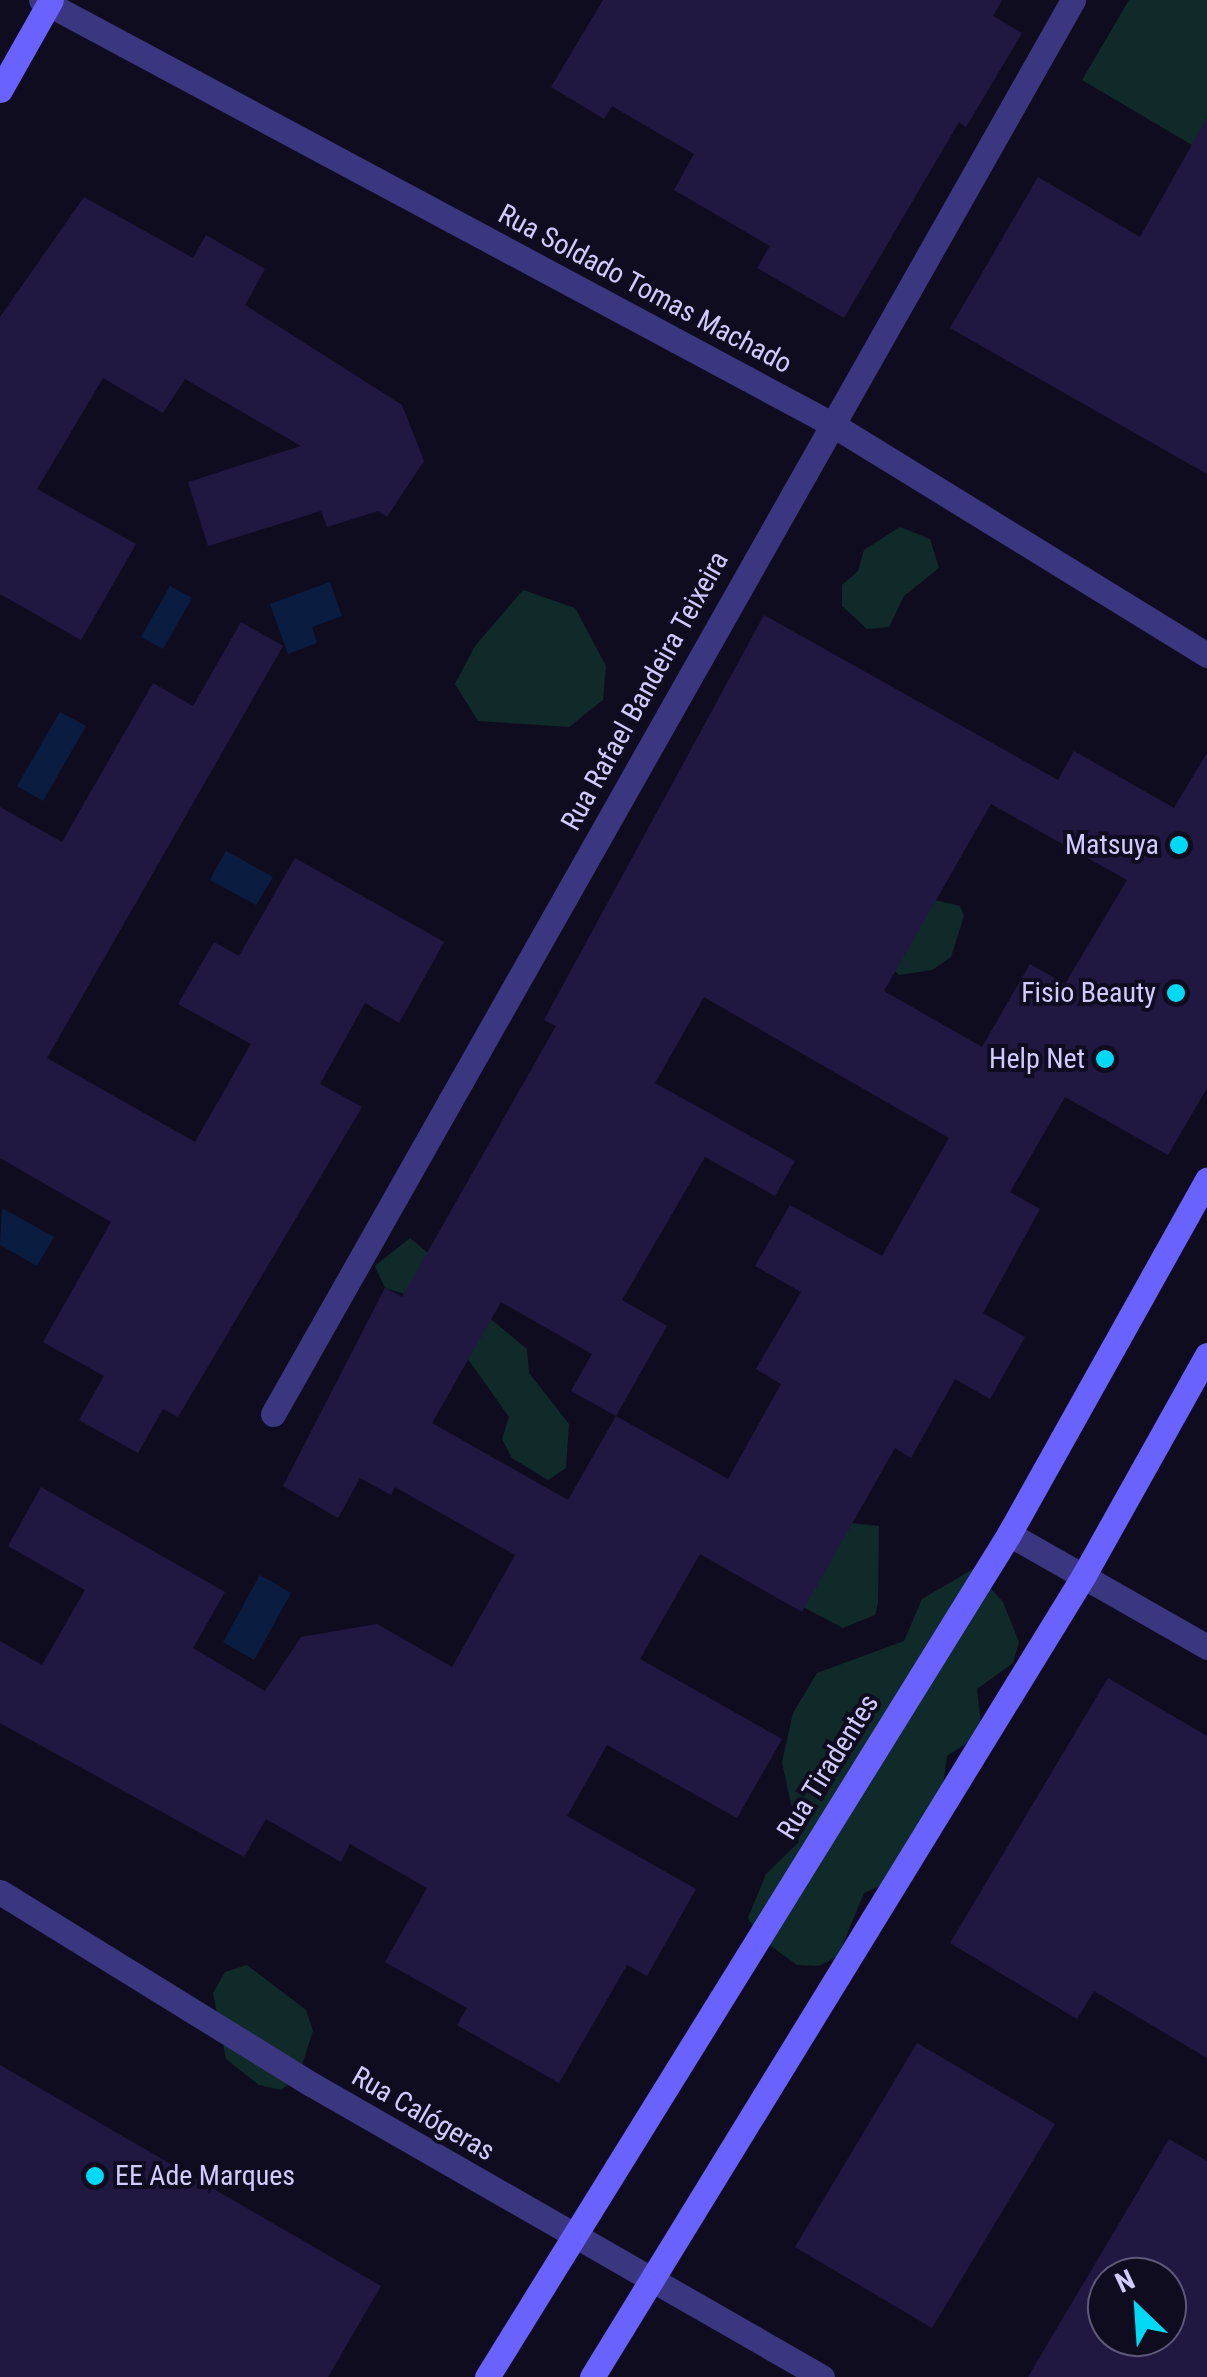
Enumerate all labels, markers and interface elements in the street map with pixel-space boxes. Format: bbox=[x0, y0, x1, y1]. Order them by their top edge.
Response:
street label: Rua Soldado Tomas Machado bbox=[492, 197, 798, 381]
street label: Rua Rafael Bandeira Teixeira bbox=[554, 546, 736, 836]
place label: Matsuya bbox=[1065, 828, 1159, 862]
marker: Matsuya bbox=[1168, 834, 1190, 856]
place label: Fisio Beauty bbox=[1021, 976, 1156, 1010]
marker: Fisio Beauty bbox=[1165, 982, 1187, 1004]
place label: Help Net bbox=[989, 1042, 1085, 1076]
marker: Help Net bbox=[1094, 1048, 1116, 1070]
street label: Rua Tiradentes bbox=[770, 1688, 886, 1846]
street label: Rua Calógeras bbox=[346, 2060, 500, 2168]
place label: EE Ade Marques bbox=[115, 2159, 295, 2193]
marker: EE Ade Marques bbox=[84, 2165, 106, 2187]
north arrow bbox=[1087, 2257, 1187, 2357]
text: N bbox=[1110, 2263, 1140, 2300]

